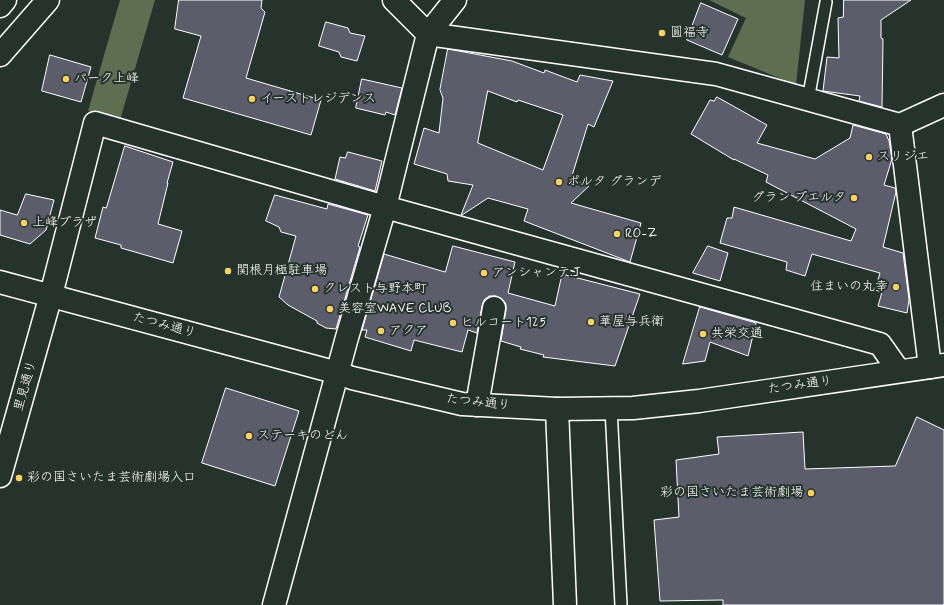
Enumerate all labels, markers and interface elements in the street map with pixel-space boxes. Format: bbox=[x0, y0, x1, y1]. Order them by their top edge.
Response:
place label: 圓福寺 bbox=[670, 25, 709, 41]
marker: 圓福寺 bbox=[657, 28, 667, 38]
place label: パーク上峰 bbox=[74, 71, 139, 87]
marker: パーク上峰 bbox=[61, 74, 71, 84]
place label: イーストレジデンス bbox=[260, 91, 376, 107]
marker: イーストレジデンス bbox=[247, 94, 257, 104]
place label: スリジエ bbox=[877, 149, 929, 165]
marker: スリジエ bbox=[864, 152, 874, 162]
place label: ポルタ グランデ bbox=[567, 174, 662, 190]
marker: ポルタ グランデ bbox=[554, 177, 564, 187]
place label: グラン プエルタ bbox=[751, 190, 846, 206]
marker: グラン プエルタ bbox=[849, 193, 859, 203]
place label: 上峰プラザ bbox=[32, 215, 97, 231]
marker: 上峰プラザ bbox=[19, 218, 29, 228]
place label: RO-Z bbox=[625, 226, 657, 242]
marker: RO-Z bbox=[612, 229, 622, 239]
place label: 関根月極駐車場 bbox=[236, 263, 327, 279]
place label: アンシャンテ.J bbox=[492, 265, 580, 281]
marker: 関根月極駐車場 bbox=[223, 266, 233, 276]
marker: アンシャンテ.J bbox=[479, 268, 489, 278]
place label: 住まいの丸幸 bbox=[810, 279, 888, 295]
place label: クレスト与野本町 bbox=[323, 281, 427, 297]
marker: 住まいの丸幸 bbox=[891, 282, 901, 292]
marker: クレスト与野本町 bbox=[310, 284, 320, 294]
place label: 美容室WAVE CLUB bbox=[338, 301, 451, 317]
marker: 美容室WAVE CLUB bbox=[325, 304, 335, 314]
street label: たつみ通り bbox=[131, 310, 197, 342]
place label: 華屋与兵衛 bbox=[599, 314, 664, 330]
place label: ヒルコート125 bbox=[461, 315, 546, 331]
marker: 華屋与兵衛 bbox=[586, 317, 596, 327]
marker: ヒルコート125 bbox=[448, 318, 458, 328]
place label: アクア bbox=[389, 323, 428, 339]
marker: アクア bbox=[376, 326, 386, 336]
place label: 共栄交通 bbox=[711, 326, 763, 342]
marker: 共栄交通 bbox=[698, 329, 708, 339]
street label: 里見通り bbox=[11, 359, 41, 413]
street label: たつみ通り bbox=[767, 374, 833, 398]
street label: たつみ通り bbox=[445, 392, 511, 414]
place label: ステーキのどん bbox=[257, 428, 348, 444]
marker: ステーキのどん bbox=[244, 431, 254, 441]
place label: 彩の国さいたま芸術劇場入口 bbox=[27, 470, 196, 486]
marker: 彩の国さいたま芸術劇場入口 bbox=[14, 473, 24, 483]
place label: 彩の国さいたま芸術劇場 bbox=[660, 485, 803, 501]
marker: 彩の国さいたま芸術劇場 bbox=[806, 488, 816, 498]

